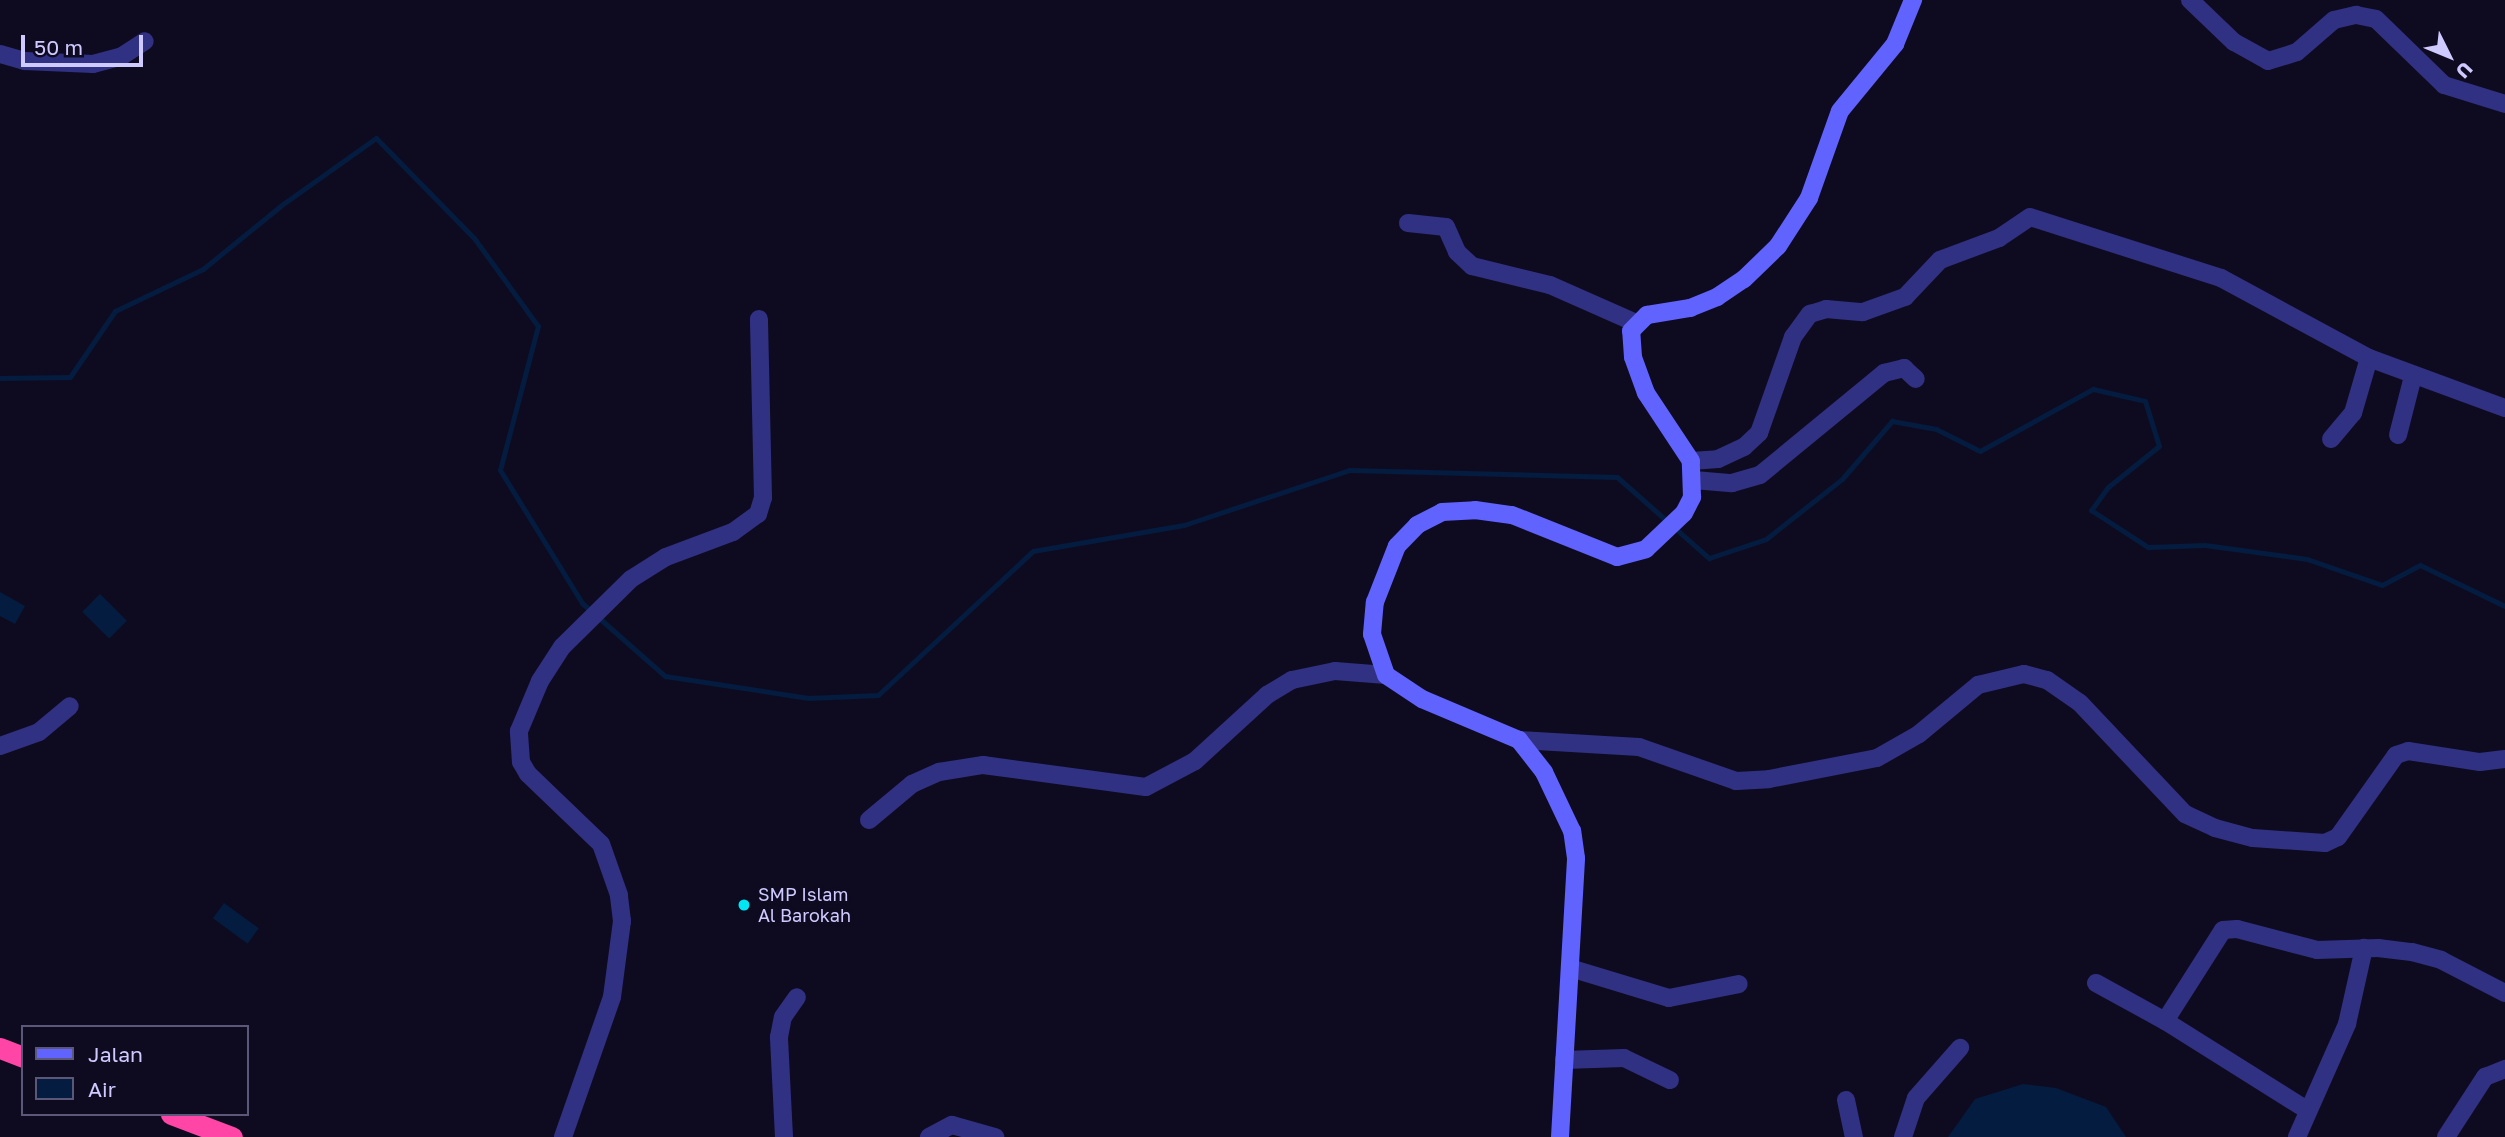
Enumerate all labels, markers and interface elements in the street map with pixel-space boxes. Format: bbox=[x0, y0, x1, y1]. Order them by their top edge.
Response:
scale bar bbox=[24, 21, 147, 65]
north arrow bbox=[2414, 21, 2484, 91]
text: 50 m bbox=[34, 34, 83, 60]
text: U bbox=[2452, 58, 2478, 84]
place label: SMP Islam Al Barokah bbox=[758, 884, 851, 926]
marker: SMP Islam Al Barokah bbox=[736, 897, 752, 913]
legend bbox=[21, 1025, 248, 1116]
text: Jalan bbox=[88, 1041, 143, 1067]
text: Air bbox=[88, 1076, 116, 1102]

